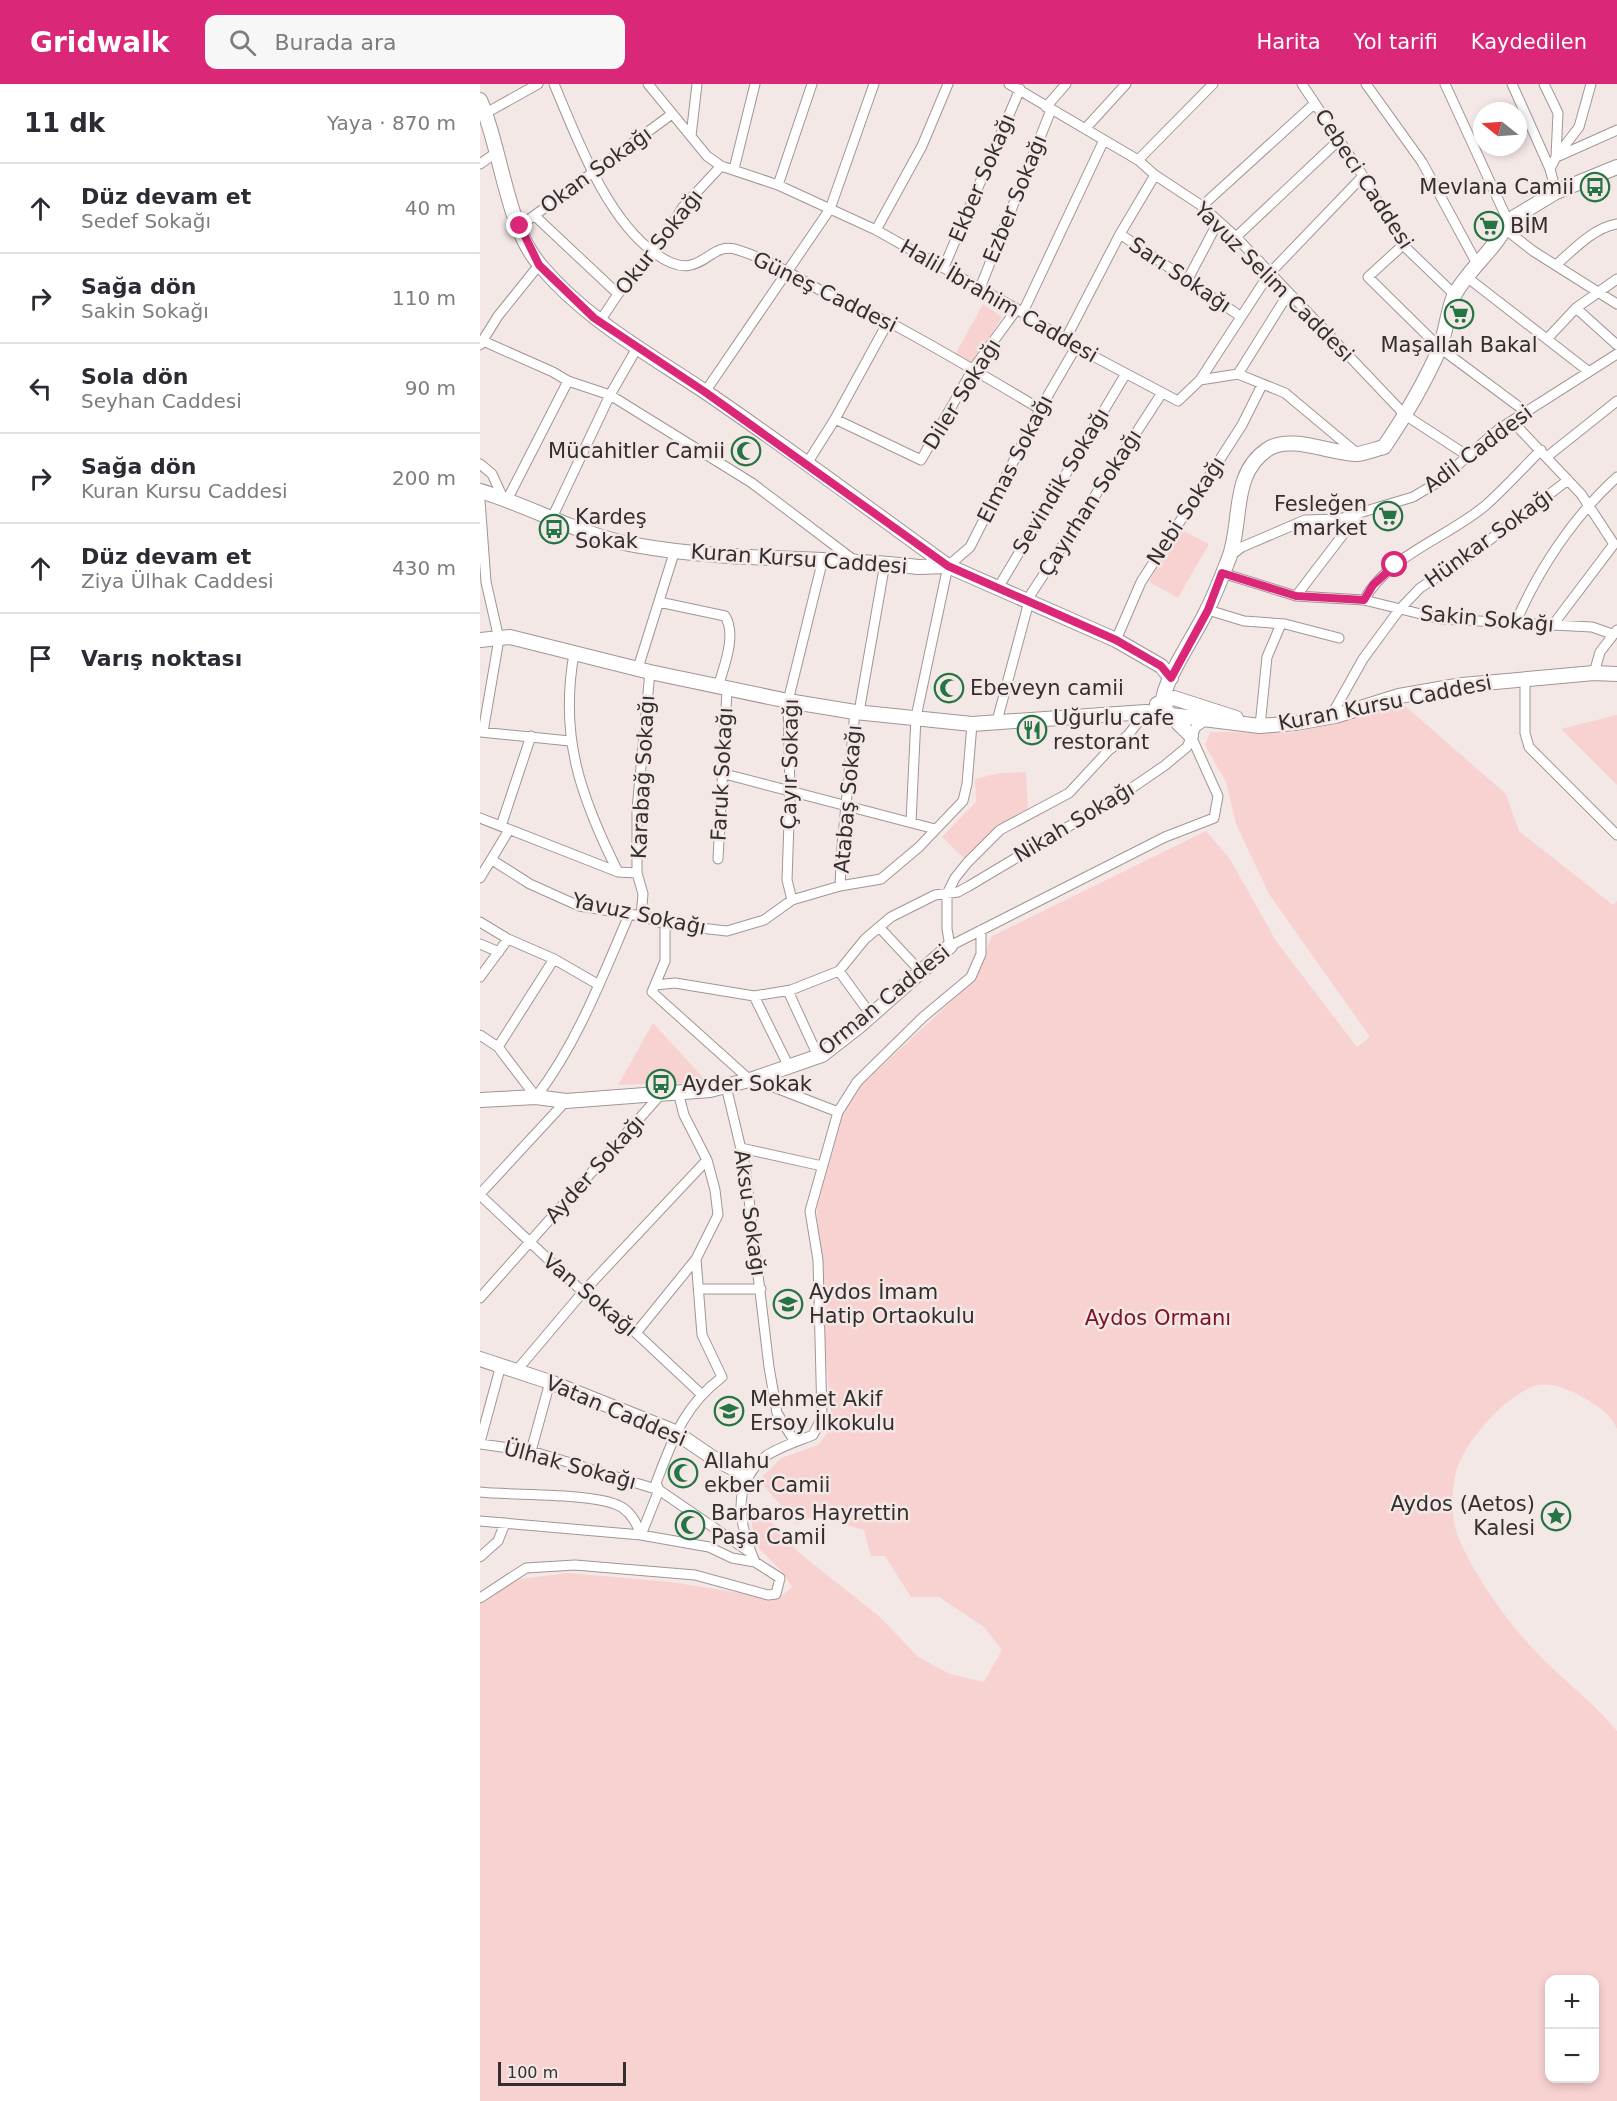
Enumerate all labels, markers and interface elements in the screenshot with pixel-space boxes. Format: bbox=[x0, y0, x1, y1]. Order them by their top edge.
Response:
search box bbox=[205, 15, 625, 69]
text: Gridwalk bbox=[30, 26, 169, 59]
icon: search bbox=[226, 26, 259, 59]
text: Burada ara bbox=[274, 30, 396, 55]
text: Harita bbox=[1256, 30, 1321, 54]
text: Yol tarifi bbox=[1354, 30, 1438, 54]
text: Kaydedilen bbox=[1471, 30, 1587, 54]
north arrow bbox=[1473, 102, 1527, 156]
street label: Cebeci Caddesi bbox=[1310, 105, 1418, 253]
text: 11 dk bbox=[24, 108, 105, 138]
street label: Ekber Sokağı bbox=[944, 110, 1020, 246]
text: Yaya · 870 m bbox=[327, 111, 456, 135]
street label: Okan Sokağı bbox=[536, 122, 656, 218]
street label: Ezber Sokağı bbox=[978, 132, 1052, 266]
bus stop icon: Mevlana Camii bbox=[1579, 171, 1611, 203]
place label: Mevlana Camii bbox=[1419, 175, 1574, 199]
text: Düz devam et bbox=[81, 184, 251, 209]
street label: Okur Sokağı bbox=[611, 185, 707, 299]
icon: ahead bbox=[24, 192, 57, 225]
text: 40 m bbox=[405, 196, 456, 220]
street label: Yavuz Selim Caddesi bbox=[1189, 197, 1359, 367]
text: Sedef Sokağı bbox=[81, 209, 211, 233]
supermarket icon: BİM bbox=[1473, 210, 1505, 242]
route end bbox=[506, 212, 532, 238]
place label: BİM bbox=[1510, 213, 1549, 238]
street label: Sarı Sokağı bbox=[1125, 232, 1235, 318]
street label: Halil İbrahim Caddesi bbox=[896, 234, 1103, 367]
street label: Güneş Caddesi bbox=[749, 247, 901, 337]
text: Sağa dön bbox=[81, 274, 196, 299]
icon: right bbox=[24, 282, 57, 315]
text: 110 m bbox=[392, 286, 456, 310]
supermarket icon: Maşallah Bakal bbox=[1443, 298, 1475, 330]
text: Sakin Sokağı bbox=[81, 299, 209, 323]
place label: Maşallah Bakal bbox=[1380, 333, 1538, 357]
street label: Diler Sokağı bbox=[918, 334, 1006, 454]
text: Sola dön bbox=[81, 364, 189, 389]
icon: left bbox=[24, 372, 57, 405]
text: 90 m bbox=[405, 376, 456, 400]
text: Seyhan Caddesi bbox=[81, 389, 242, 413]
street label: Elmas Sokağı bbox=[973, 391, 1057, 527]
street label: Adil Caddesi bbox=[1419, 400, 1537, 498]
street label: Sevindik Sokağı bbox=[1008, 404, 1114, 558]
street label: Çayırhan Sokağı bbox=[1034, 425, 1146, 581]
mosque icon: Mücahitler Camii bbox=[730, 435, 762, 467]
place label: Mücahitler Camii bbox=[548, 439, 725, 463]
street label: Nebi Sokağı bbox=[1142, 452, 1230, 570]
text: Sağa dön bbox=[81, 454, 196, 479]
icon: right bbox=[24, 462, 57, 495]
text: 200 m bbox=[392, 466, 456, 490]
text: Kuran Kursu Caddesi bbox=[81, 479, 288, 503]
street label: Hünkar Sokağı bbox=[1420, 484, 1558, 592]
place label: Fesleğen market bbox=[1274, 492, 1367, 540]
supermarket icon: Fesleğen market bbox=[1372, 500, 1404, 532]
place label: Kardeş Sokak bbox=[575, 505, 647, 553]
bus stop icon: Kardeş Sokak bbox=[538, 513, 570, 545]
street label: Kuran Kursu Caddesi bbox=[690, 539, 908, 579]
text: Düz devam et bbox=[81, 544, 251, 569]
route start bbox=[1381, 551, 1407, 577]
icon: ahead bbox=[24, 552, 57, 585]
text: 430 m bbox=[392, 556, 456, 580]
text: Ziya Ülhak Caddesi bbox=[81, 569, 274, 593]
street label: Sakin Sokağı bbox=[1419, 601, 1555, 637]
icon: arrive bbox=[24, 642, 57, 675]
text: Varış noktası bbox=[81, 646, 242, 671]
street label: Kuran Kursu Caddesi bbox=[1276, 671, 1494, 735]
mosque icon: Ebeveyn camii bbox=[933, 672, 965, 704]
place label: Ebeveyn camii bbox=[970, 676, 1124, 700]
street label: Karabağ Sokağı bbox=[627, 694, 659, 860]
street label: Çayır Sokağı bbox=[777, 698, 803, 830]
place label: Uğurlu cafe restorant bbox=[1053, 706, 1174, 754]
street label: Faruk Sokağı bbox=[707, 707, 737, 841]
restaurant icon: Uğurlu cafe restorant bbox=[1016, 714, 1048, 746]
street label: Atabaş Sokağı bbox=[830, 724, 866, 874]
street label: Nikah Sokağı bbox=[1009, 777, 1139, 867]
street label: Yavuz Sokağı bbox=[569, 888, 708, 940]
street label: Orman Caddesi bbox=[813, 940, 955, 1060]
bus stop icon: Ayder Sokak bbox=[645, 1068, 677, 1100]
place label: Ayder Sokak bbox=[682, 1072, 813, 1096]
street label: Ayder Sokağı bbox=[540, 1110, 650, 1228]
street label: Aksu Sokağı bbox=[729, 1148, 771, 1278]
street label: Van Sokağı bbox=[538, 1249, 642, 1341]
place label: Aydos İmam Hatip Ortaokulu bbox=[809, 1279, 975, 1328]
school or university icon: Aydos İmam Hatip Ortaokulu bbox=[772, 1288, 804, 1320]
park label: Aydos Ormanı bbox=[1085, 1306, 1231, 1330]
street label: Vatan Caddesi bbox=[542, 1371, 690, 1451]
place label: Mehmet Akif Ersoy İlkokulu bbox=[750, 1387, 895, 1435]
school or university icon: Mehmet Akif Ersoy İlkokulu bbox=[713, 1395, 745, 1427]
street label: Ülhak Sokağı bbox=[501, 1435, 639, 1494]
place label: Allahu ekber Camii bbox=[704, 1449, 830, 1497]
mosque icon: Allahu ekber Camii bbox=[667, 1457, 699, 1489]
place label: Aydos (Aetos) Kalesi bbox=[1391, 1492, 1535, 1540]
place icon: Aydos (Aetos) Kalesi bbox=[1540, 1500, 1572, 1532]
place label: Barbaros Hayrettin Paşa Camiİ bbox=[711, 1501, 910, 1549]
mosque icon: Barbaros Hayrettin Paşa Camiİ bbox=[674, 1509, 706, 1541]
map controls bbox=[1545, 1975, 1599, 2083]
button: + bbox=[1545, 1975, 1599, 2029]
button: − bbox=[1545, 2029, 1599, 2083]
scale bar bbox=[498, 2059, 626, 2086]
text: 100 m bbox=[507, 2063, 558, 2082]

